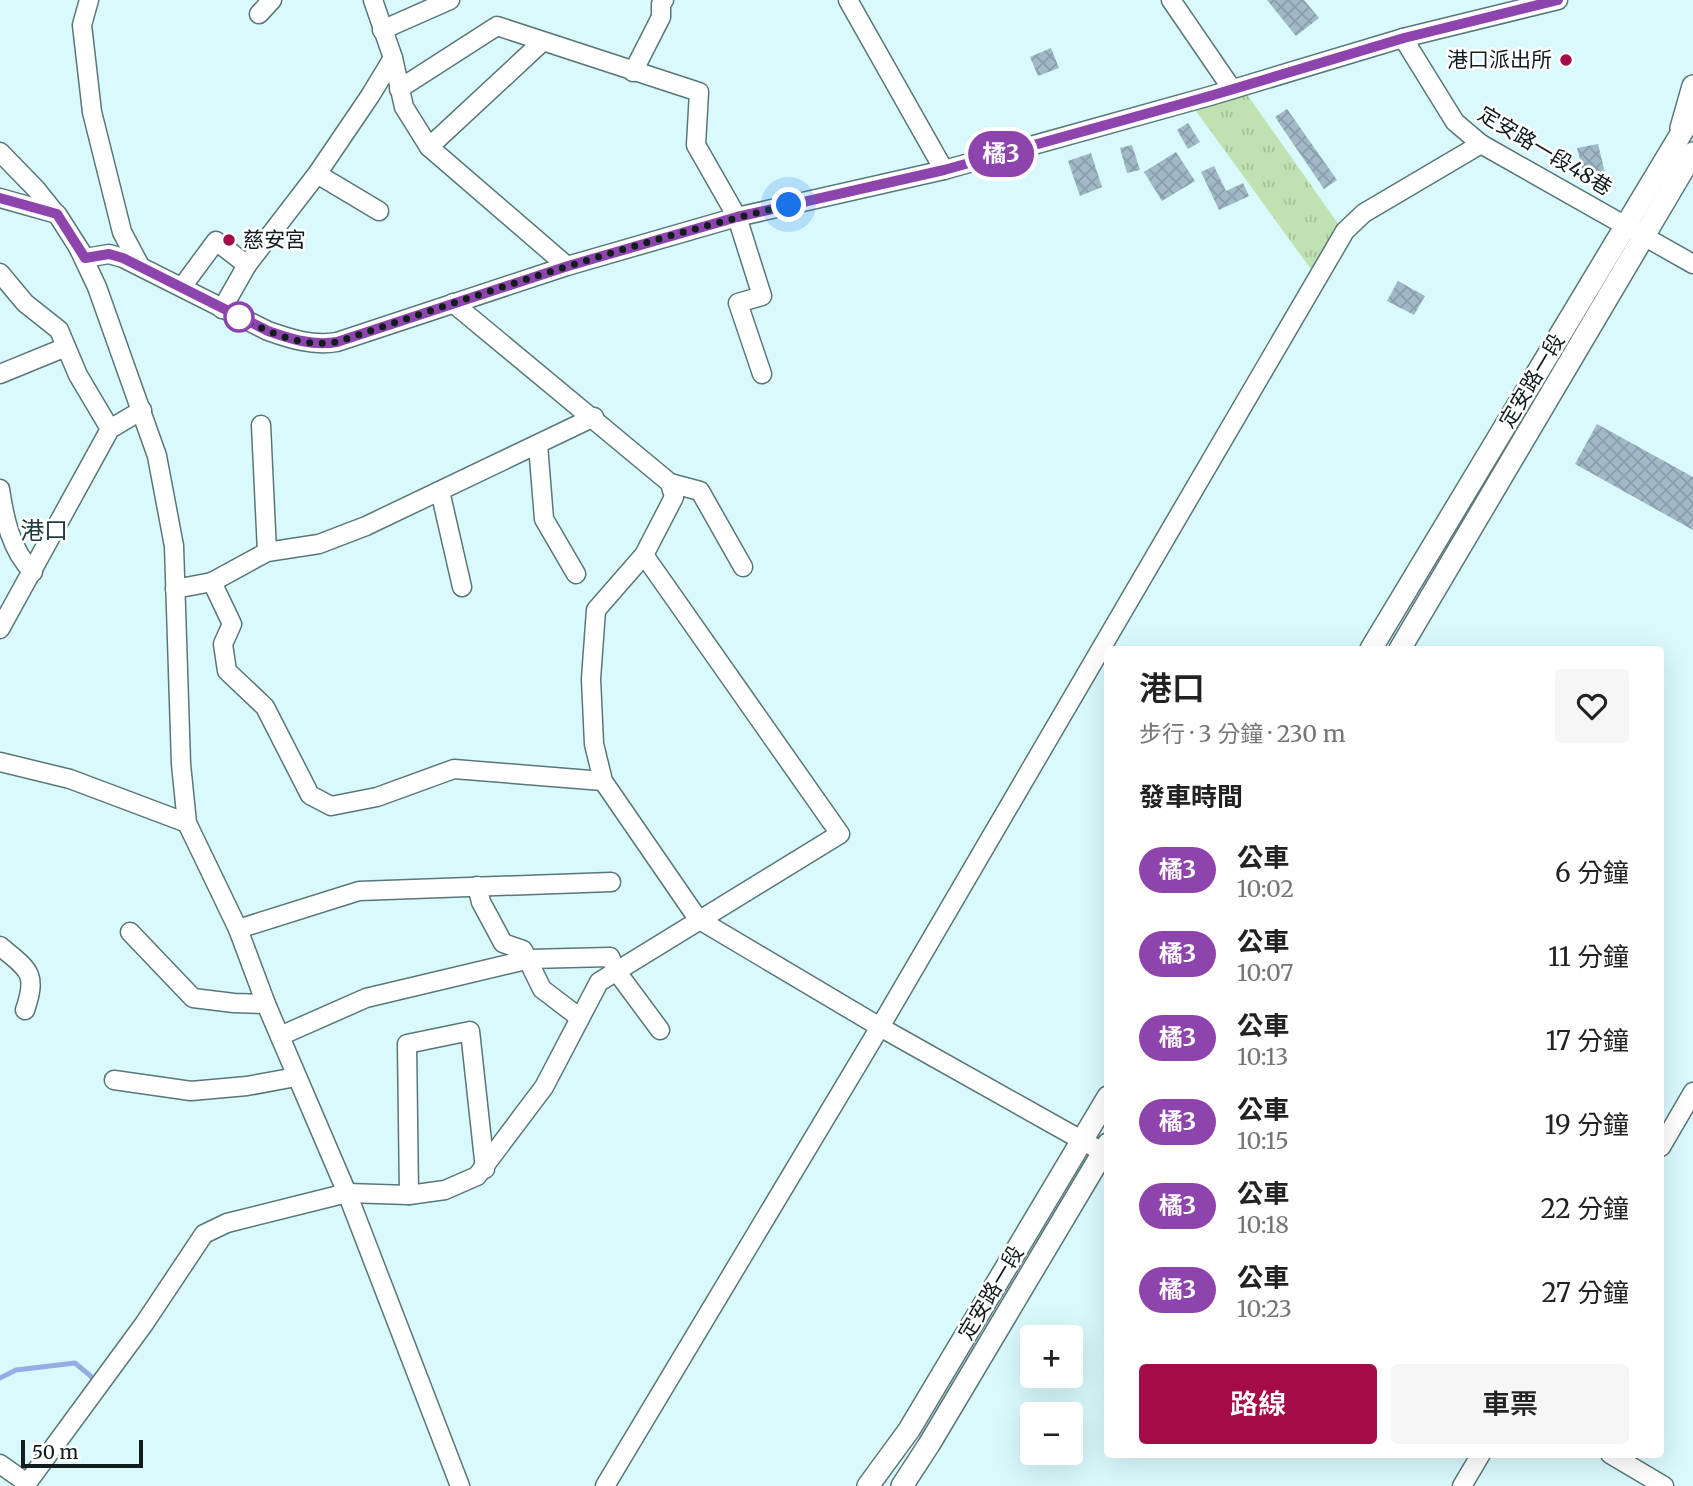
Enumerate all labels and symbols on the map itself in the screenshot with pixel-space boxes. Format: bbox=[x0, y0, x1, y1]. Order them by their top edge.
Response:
place label: 港口派出所 bbox=[1447, 46, 1552, 73]
marker: 港口派出所 bbox=[1558, 52, 1574, 68]
street label: 定安路一段48巷 bbox=[1473, 100, 1617, 201]
line badge: 橘3 bbox=[970, 131, 1032, 177]
your location bbox=[771, 187, 806, 222]
place label: 慈安宮 bbox=[243, 226, 306, 253]
marker: 慈安宮 bbox=[221, 232, 237, 248]
unlabelled marker bbox=[224, 302, 254, 332]
street label: 定安路一段 bbox=[1493, 329, 1570, 433]
district label: 港口 bbox=[20, 515, 68, 546]
street label: 定安路一段 bbox=[952, 1241, 1029, 1345]
scale bar bbox=[21, 1437, 144, 1469]

